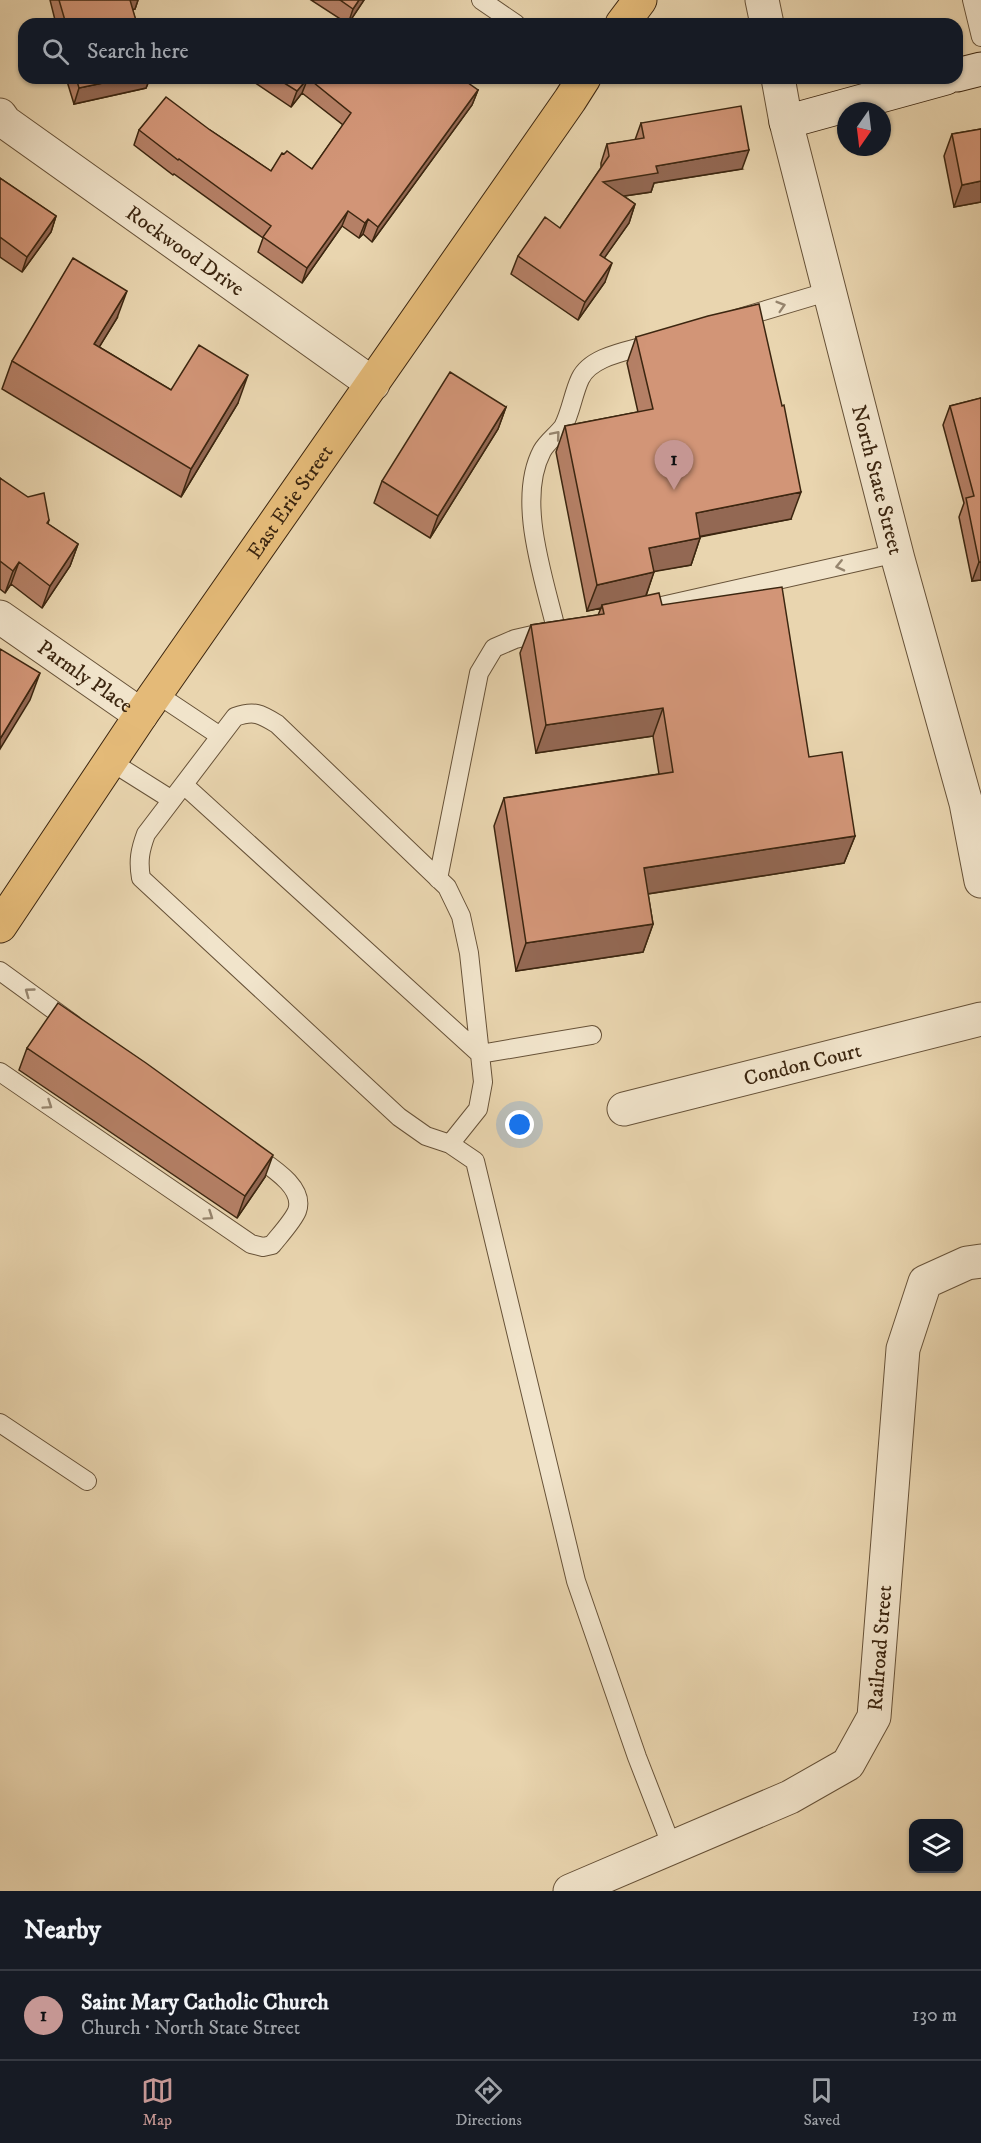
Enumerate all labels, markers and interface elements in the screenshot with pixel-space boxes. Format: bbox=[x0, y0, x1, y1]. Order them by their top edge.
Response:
search box bbox=[18, 18, 963, 84]
icon: search bbox=[39, 35, 72, 68]
text: Search here bbox=[87, 38, 189, 65]
north arrow bbox=[837, 102, 891, 156]
street label: Rockwood Drive bbox=[121, 200, 249, 302]
one-way arrow bbox=[775, 301, 786, 313]
street label: North State Street bbox=[845, 402, 908, 558]
one-way arrow bbox=[548, 431, 559, 442]
street label: East Erie Street bbox=[242, 440, 340, 564]
pin: 1 bbox=[654, 440, 694, 490]
one-way arrow bbox=[835, 558, 845, 571]
street label: Parmly Place bbox=[32, 635, 138, 720]
one-way arrow bbox=[25, 989, 36, 1000]
street label: Condon Court bbox=[741, 1038, 864, 1092]
one-way arrow bbox=[42, 1098, 53, 1109]
your location bbox=[505, 1110, 534, 1139]
one-way arrow bbox=[202, 1209, 213, 1220]
street label: Railroad Street bbox=[863, 1584, 898, 1712]
map controls bbox=[909, 1819, 963, 1873]
button: layers bbox=[909, 1819, 963, 1873]
text: Nearby bbox=[24, 1914, 101, 1947]
text: Saint Mary Catholic Church bbox=[81, 1989, 329, 2016]
text: 1 bbox=[40, 2003, 47, 2028]
text: 130 m bbox=[912, 2003, 957, 2028]
text: Church · North State Street bbox=[81, 2016, 300, 2041]
tab: Map bbox=[141, 2074, 174, 2130]
tab: Directions bbox=[455, 2074, 522, 2130]
tab: Saved bbox=[803, 2074, 840, 2130]

